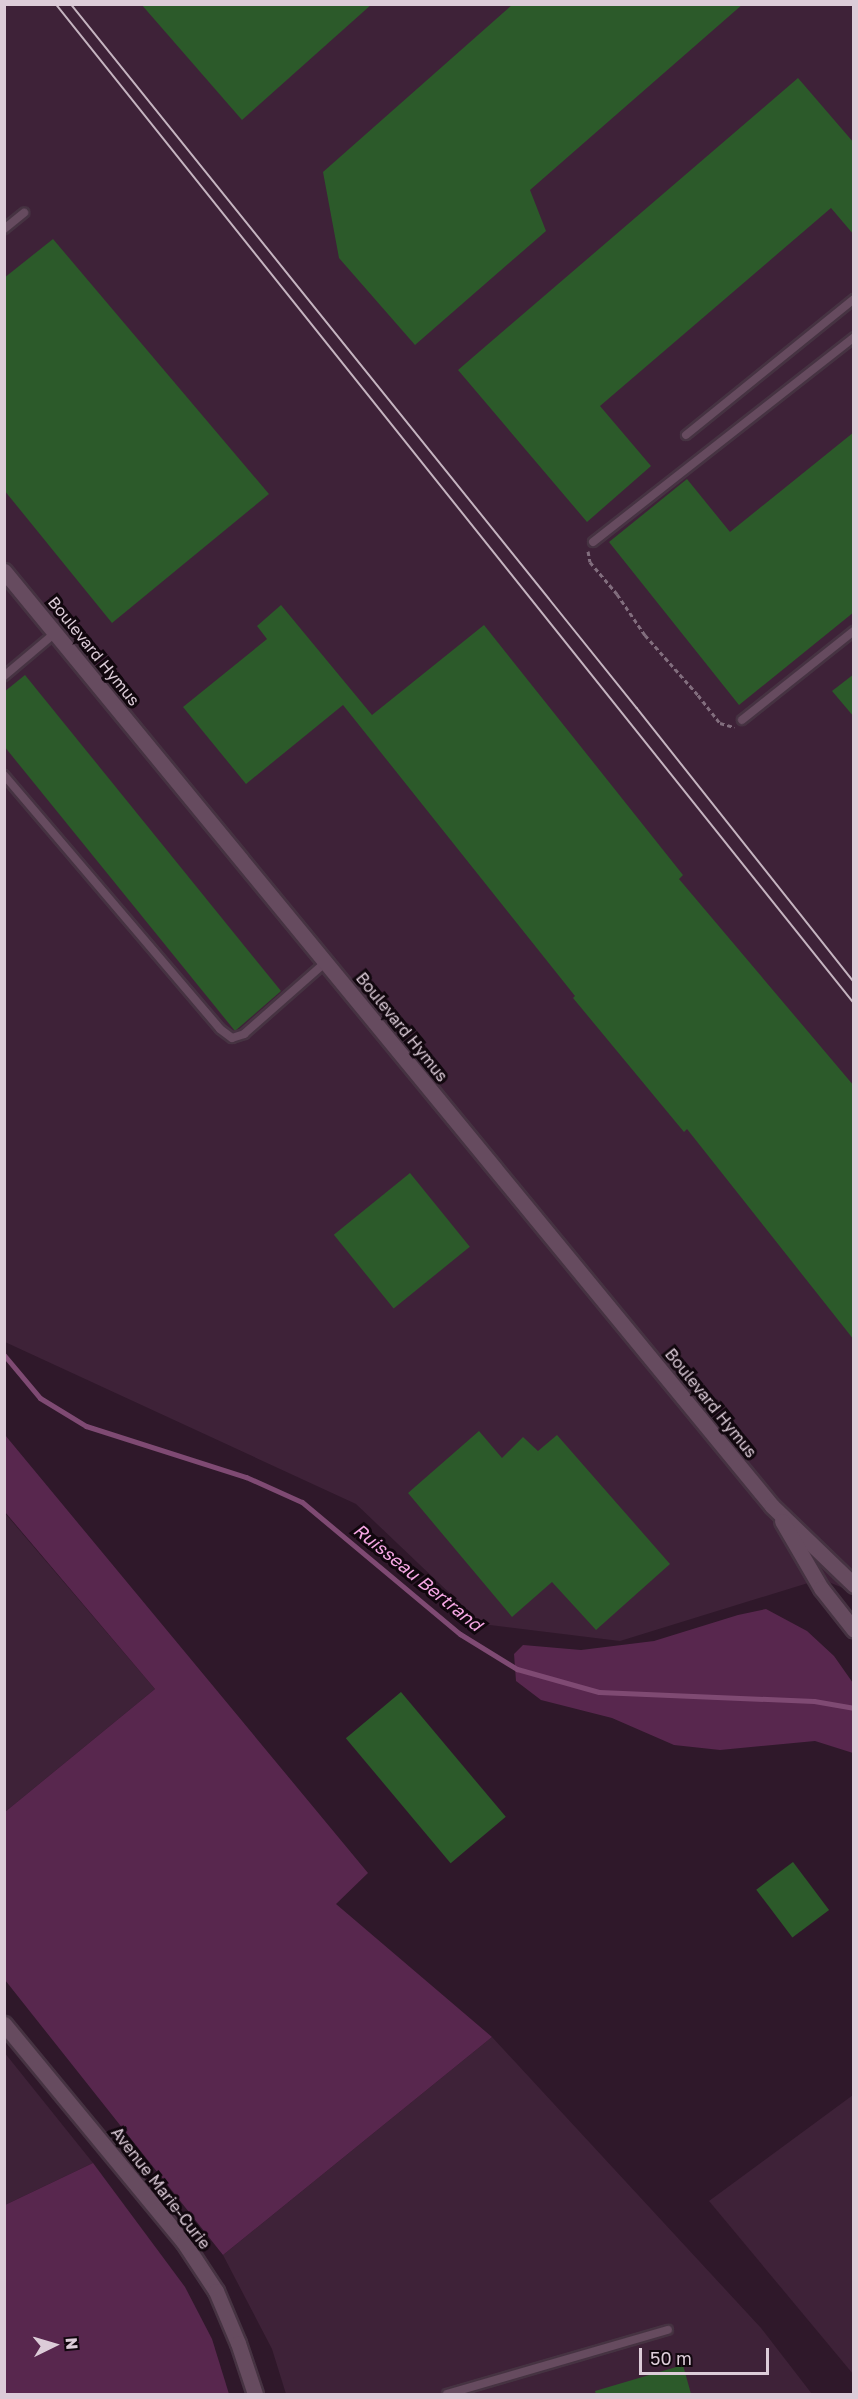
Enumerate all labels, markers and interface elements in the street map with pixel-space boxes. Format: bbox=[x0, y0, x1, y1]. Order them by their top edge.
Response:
street label: Boulevard Hymus bbox=[44, 593, 144, 709]
street label: Boulevard Hymus bbox=[352, 969, 452, 1085]
street label: Boulevard Hymus bbox=[661, 1345, 761, 1461]
water label: Ruisseau Bertrand bbox=[349, 1519, 487, 1635]
street label: Avenue Marie-Curie bbox=[107, 2123, 215, 2253]
north arrow bbox=[24, 2315, 84, 2375]
text: N bbox=[61, 2336, 82, 2350]
scale bar bbox=[642, 2336, 772, 2374]
text: 50 m bbox=[650, 2347, 692, 2369]

